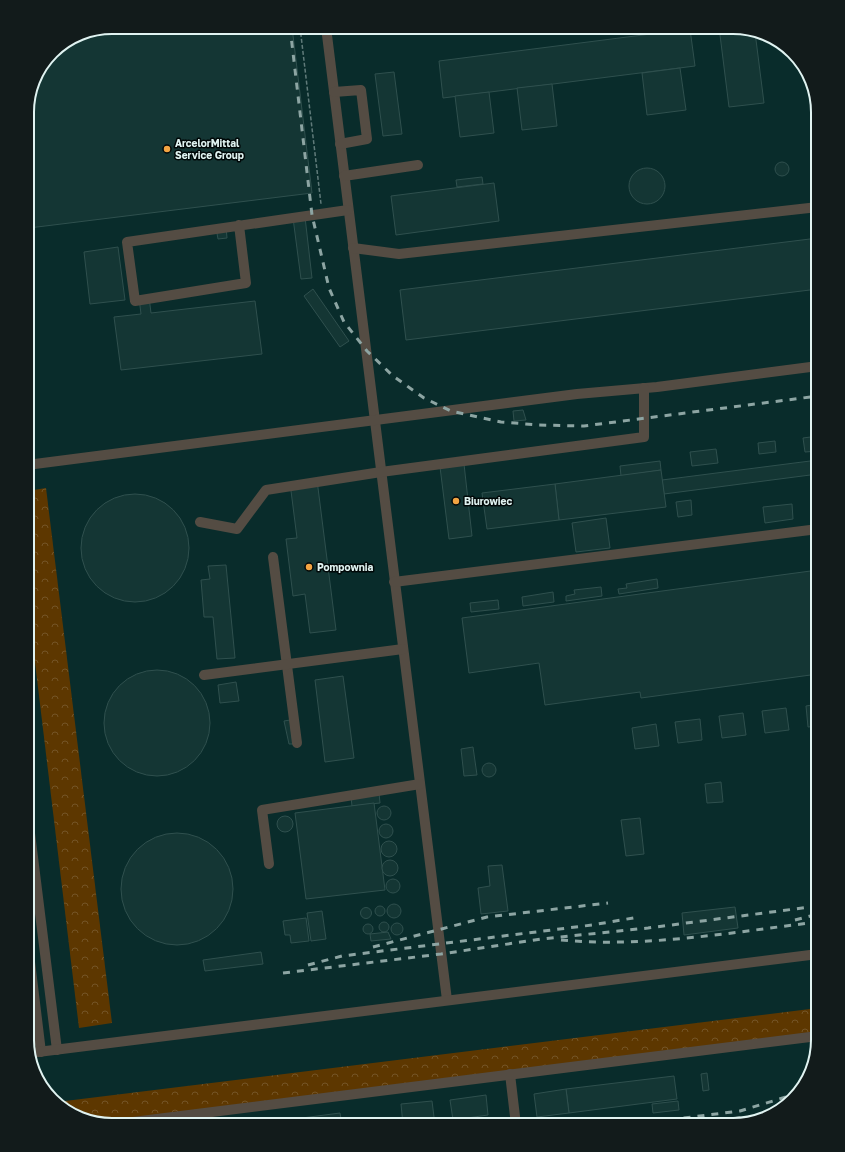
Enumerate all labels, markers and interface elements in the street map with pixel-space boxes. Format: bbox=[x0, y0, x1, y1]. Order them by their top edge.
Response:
place label: ArcelorMittal Service Group bbox=[175, 137, 244, 161]
marker: ArcelorMittal Service Group bbox=[162, 144, 172, 154]
place label: Biurowiec bbox=[464, 495, 512, 507]
marker: Biurowiec bbox=[451, 496, 461, 506]
place label: Pompownia bbox=[317, 561, 374, 573]
marker: Pompownia bbox=[304, 562, 314, 572]

